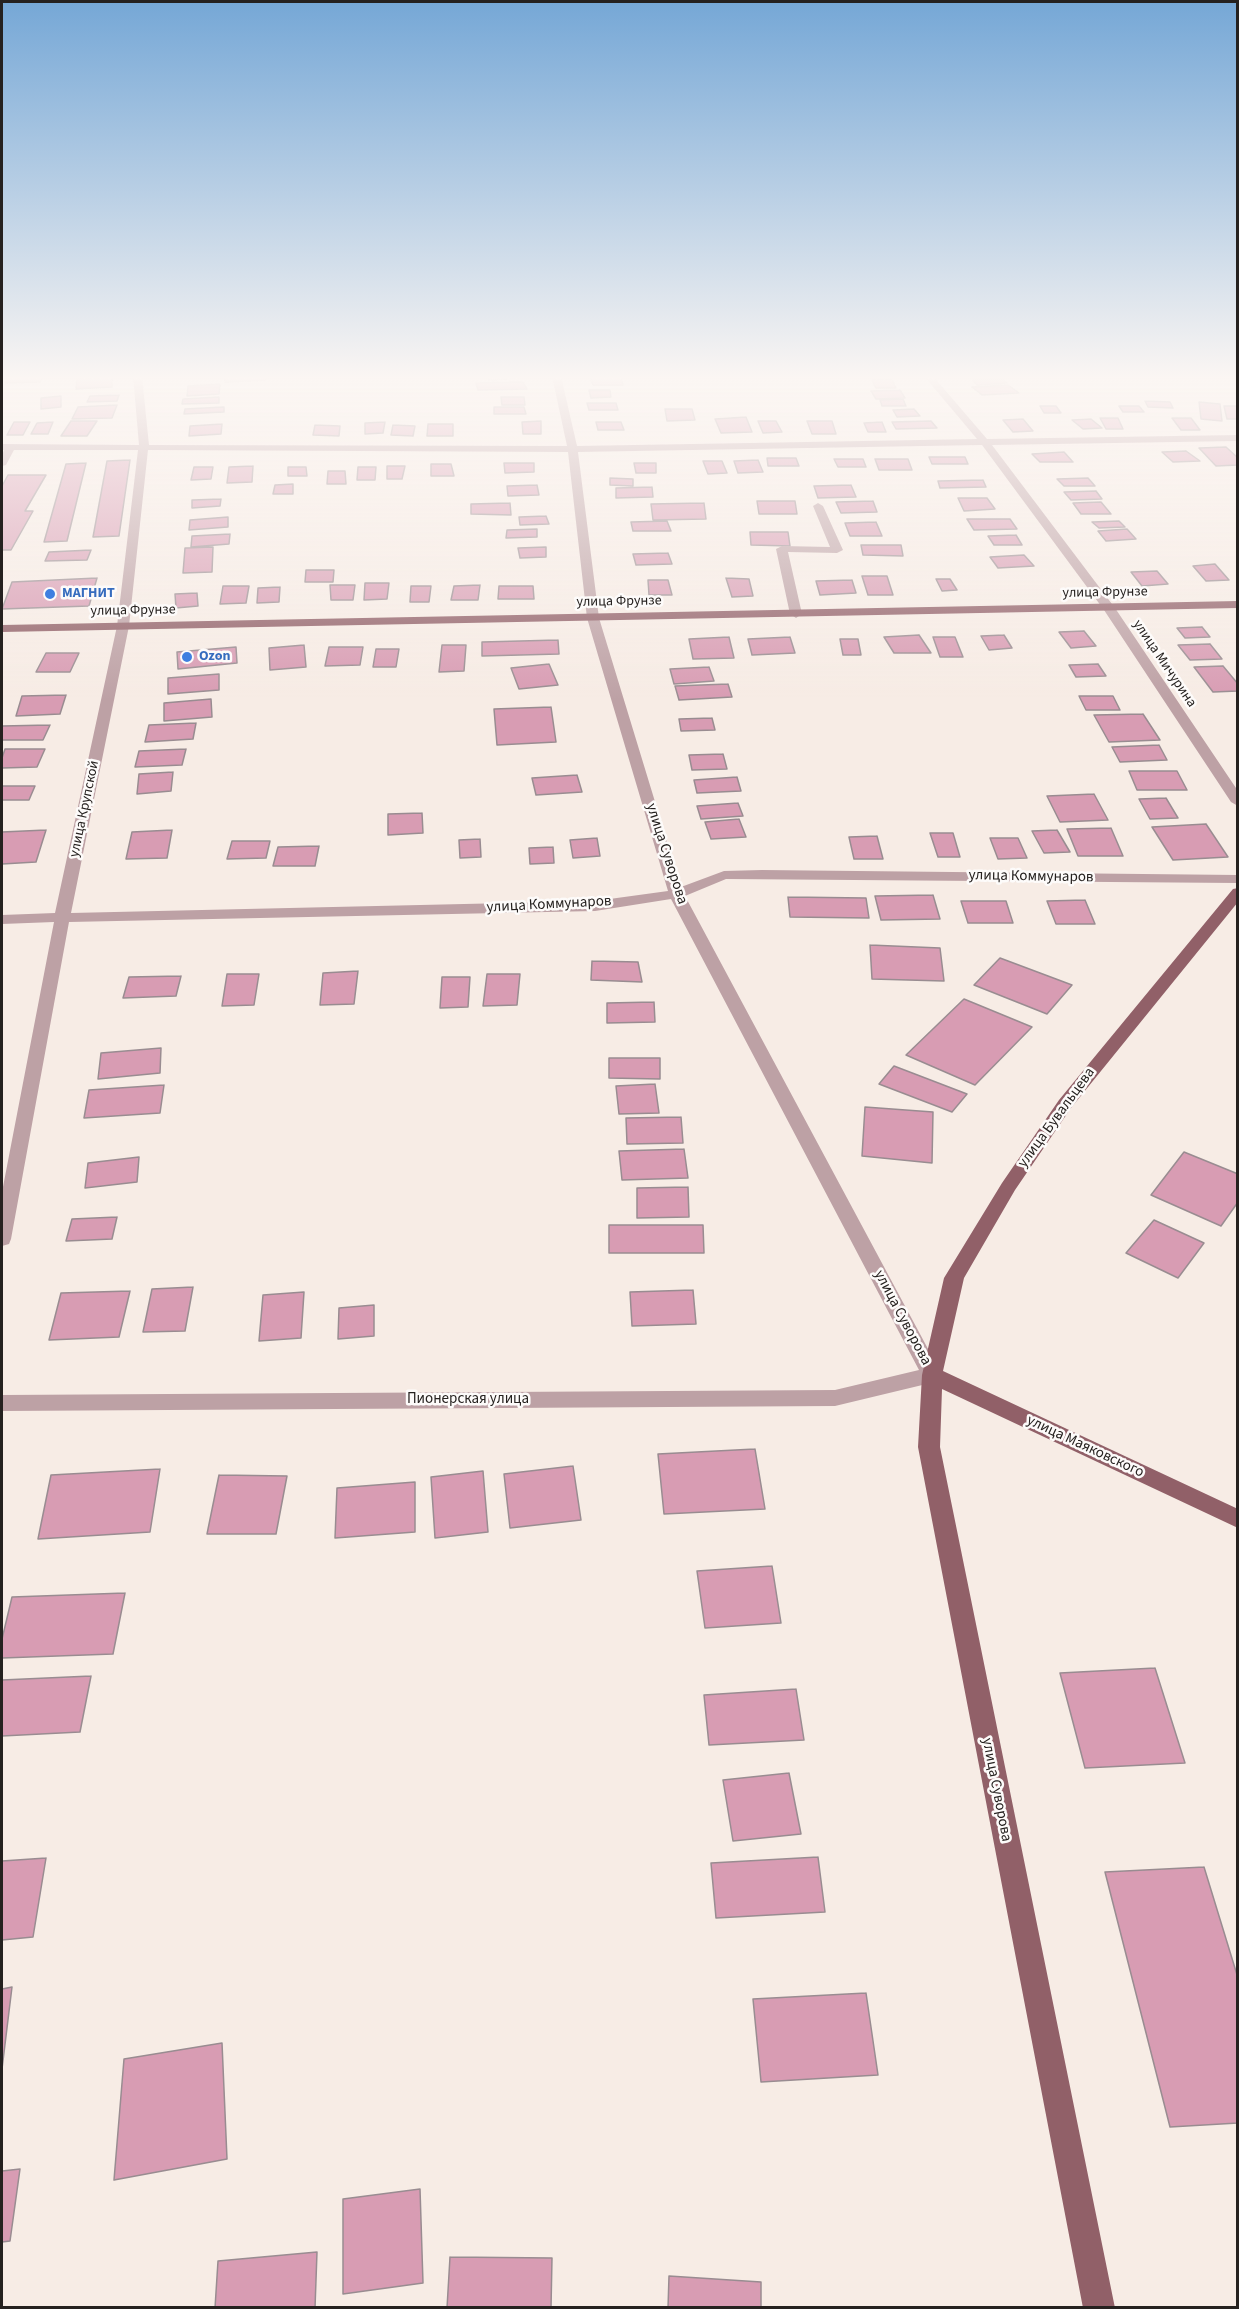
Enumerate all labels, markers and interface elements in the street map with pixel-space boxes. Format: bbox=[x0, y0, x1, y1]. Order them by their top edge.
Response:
street label: улица Фрунзе bbox=[1062, 584, 1148, 602]
place label: МАГНИТ bbox=[62, 586, 115, 602]
marker: МАГНИТ bbox=[43, 587, 57, 601]
street label: улица Фрунзе bbox=[576, 593, 662, 611]
street label: улица Фрунзе bbox=[90, 602, 176, 620]
street label: улица Мичурина bbox=[1129, 617, 1199, 711]
place label: Ozon bbox=[199, 649, 230, 665]
marker: Ozon bbox=[180, 650, 194, 664]
street label: улица Крупской bbox=[67, 759, 103, 859]
street label: улица Суворова bbox=[641, 801, 691, 907]
street label: улица Коммунаров bbox=[968, 867, 1094, 887]
street label: улица Коммунаров bbox=[486, 893, 612, 917]
street label: улица Бувальцева bbox=[1015, 1064, 1099, 1172]
street label: улица Суворова bbox=[869, 1267, 935, 1369]
street label: Пионерская улица bbox=[407, 1391, 529, 1409]
street label: улица Маяковского bbox=[1024, 1412, 1146, 1482]
street label: улица Суворова bbox=[977, 1737, 1015, 1843]

